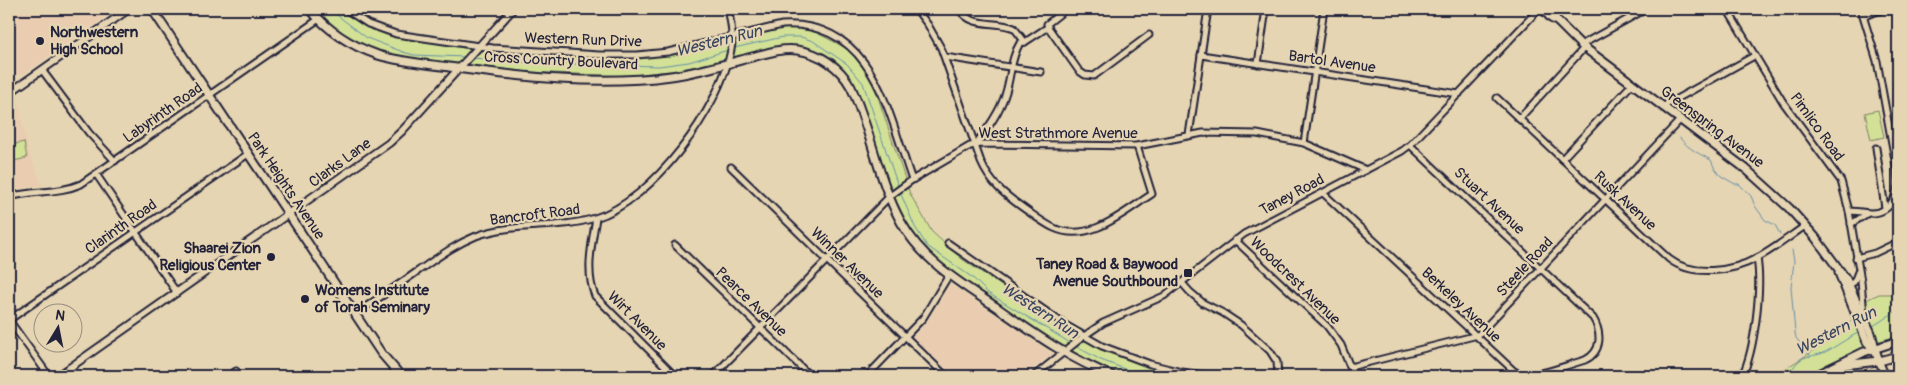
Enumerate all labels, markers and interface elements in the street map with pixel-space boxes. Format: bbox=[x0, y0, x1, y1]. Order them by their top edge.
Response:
water label: Western Run bbox=[674, 20, 765, 61]
place label: Northwestern High School bbox=[50, 23, 139, 59]
street label: Western Run Drive bbox=[524, 28, 643, 52]
marker: Northwestern High School bbox=[34, 35, 46, 47]
street label: Bartol Avenue bbox=[1287, 46, 1377, 78]
street label: Cross Country Boulevard bbox=[483, 47, 639, 75]
street label: Labyrinth Road bbox=[120, 79, 206, 147]
street label: Greenspring Avenue bbox=[1656, 82, 1768, 172]
street label: Pimlico Road bbox=[1786, 89, 1848, 165]
street label: West Strathmore Avenue bbox=[978, 124, 1138, 143]
street label: Park Heights Avenue bbox=[243, 129, 329, 244]
street label: Clarks Lane bbox=[305, 134, 375, 192]
street label: Stuart Avenue bbox=[1450, 163, 1529, 239]
street label: Rusk Avenue bbox=[1590, 167, 1661, 235]
street label: Taney Road bbox=[1256, 170, 1328, 220]
street label: Clarinth Road bbox=[81, 195, 161, 259]
street label: Bancroft Road bbox=[489, 200, 581, 230]
street label: Winner Avenue bbox=[806, 223, 888, 303]
street label: Woodcrest Avenue bbox=[1246, 233, 1345, 329]
street label: Steele Road bbox=[1493, 233, 1557, 301]
place label: Shaarei Zion Religious Center bbox=[159, 239, 262, 275]
marker: Shaarei Zion Religious Center bbox=[265, 251, 277, 263]
place label: Taney Road & Baywood Avenue Southbound bbox=[1035, 255, 1178, 291]
street label: Pearce Avenue bbox=[711, 263, 791, 341]
street label: Berkeley Avenue bbox=[1417, 263, 1505, 347]
marker: Taney Road & Baywood Avenue Southbound bbox=[1182, 267, 1194, 279]
water label: Western Run bbox=[998, 279, 1083, 344]
place label: Womens Institute of Torah Seminary bbox=[314, 281, 430, 317]
street label: Wirt Avenue bbox=[603, 287, 671, 355]
marker: Womens Institute of Torah Seminary bbox=[299, 293, 311, 305]
north arrow bbox=[32, 302, 82, 352]
water label: Western Run bbox=[1792, 302, 1880, 360]
text: N bbox=[54, 306, 66, 325]

